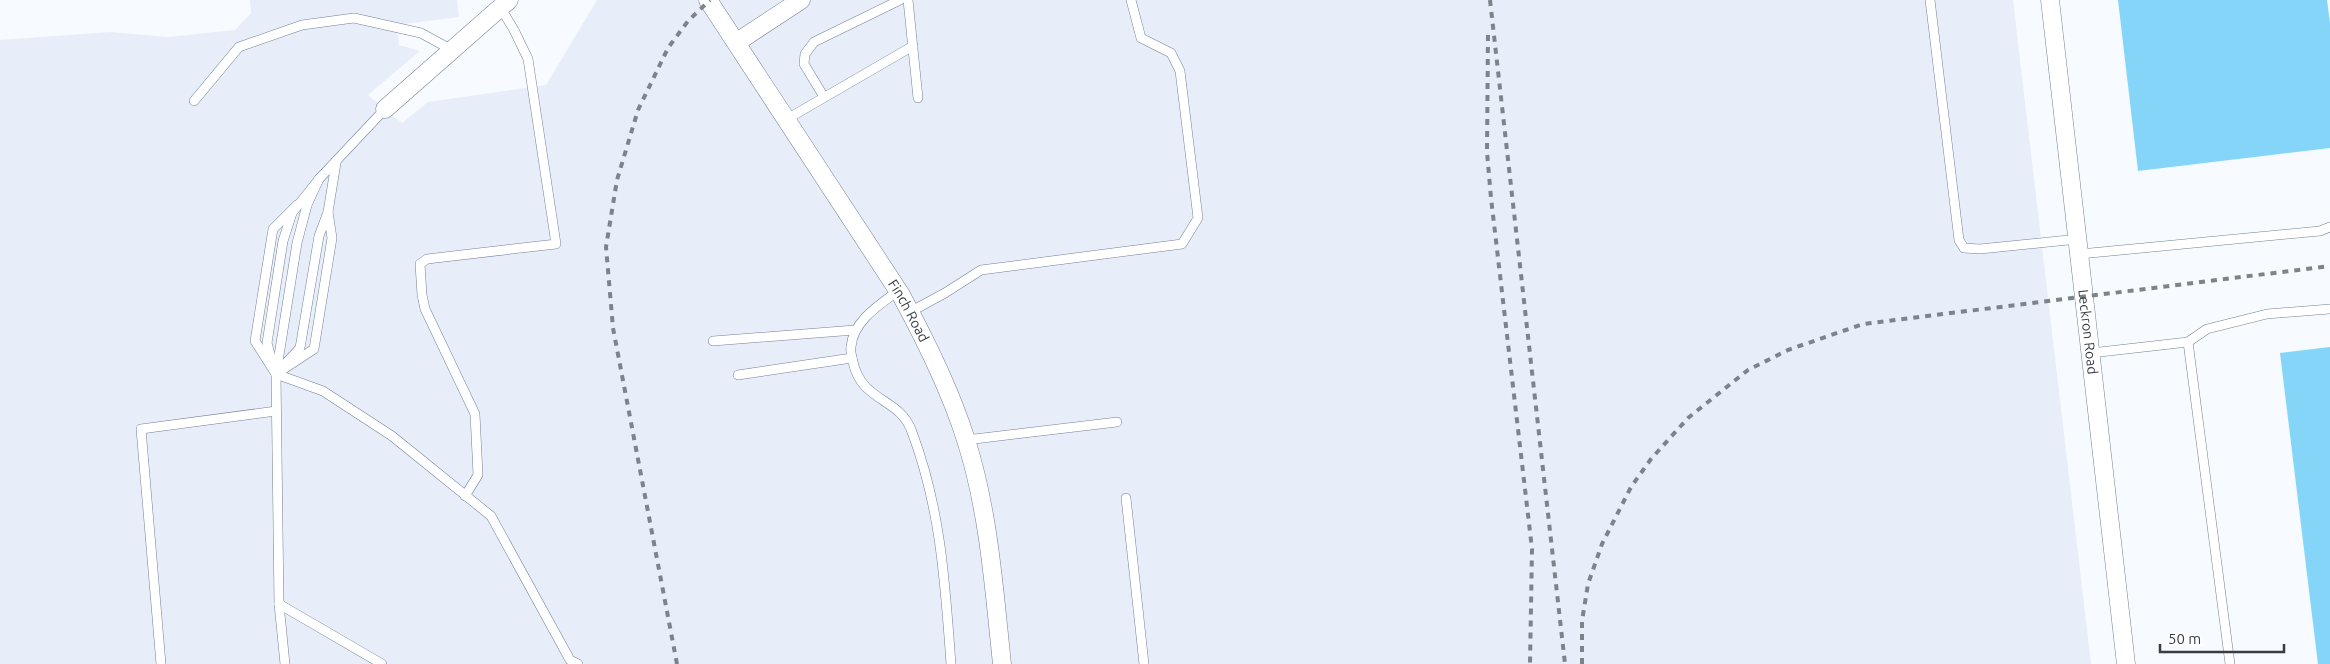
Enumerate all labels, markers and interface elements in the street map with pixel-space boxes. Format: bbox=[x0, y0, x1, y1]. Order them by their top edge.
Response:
street label: Finch Road bbox=[885, 276, 932, 345]
street label: Leckron Road bbox=[2075, 288, 2101, 375]
scale bar bbox=[2160, 622, 2284, 654]
text: 50 m bbox=[2168, 630, 2201, 647]

